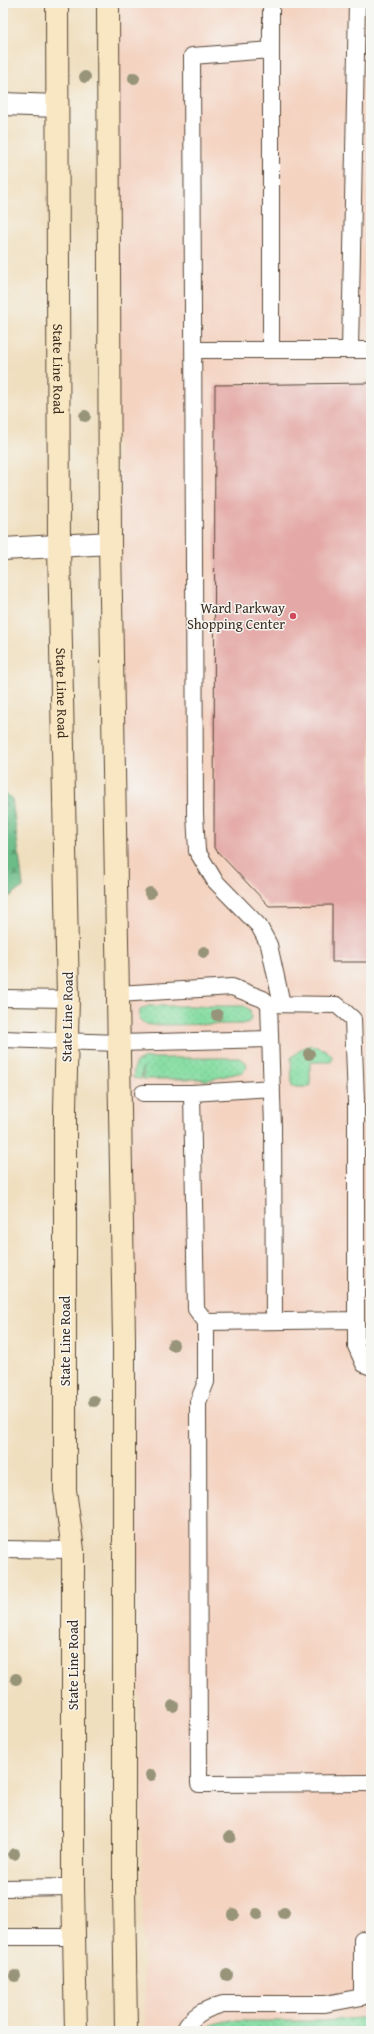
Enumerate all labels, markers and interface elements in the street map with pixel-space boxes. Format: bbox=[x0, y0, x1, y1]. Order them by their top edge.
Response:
street label: State Line Road bbox=[48, 324, 69, 415]
place label: Ward Parkway Shopping Center bbox=[187, 598, 285, 634]
marker: Ward Parkway Shopping Center bbox=[288, 611, 298, 621]
street label: State Line Road bbox=[51, 647, 73, 739]
street label: State Line Road bbox=[56, 971, 78, 1062]
street label: State Line Road bbox=[55, 1295, 75, 1386]
street label: State Line Road bbox=[63, 1619, 83, 1710]

